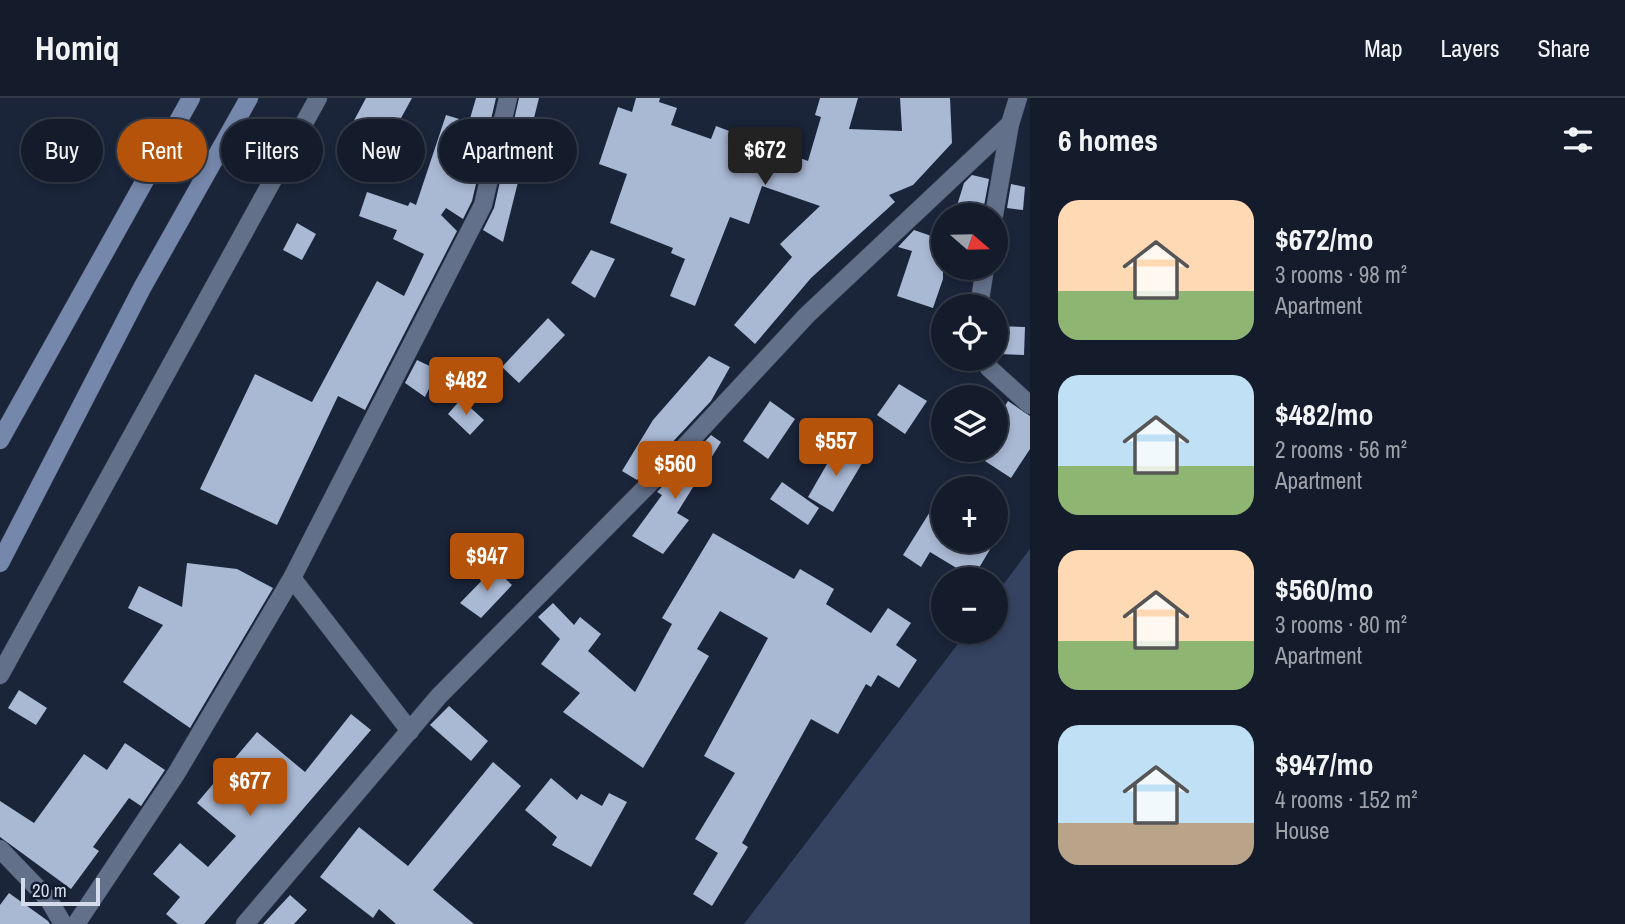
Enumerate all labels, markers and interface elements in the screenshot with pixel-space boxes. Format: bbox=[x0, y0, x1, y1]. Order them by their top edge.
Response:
text: Homiq bbox=[35, 26, 119, 70]
text: Map bbox=[1364, 32, 1402, 64]
text: Layers bbox=[1440, 32, 1499, 64]
text: Share bbox=[1537, 32, 1590, 64]
chip: Buy bbox=[21, 119, 103, 182]
chip: Rent bbox=[117, 119, 207, 182]
chip: Filters bbox=[221, 119, 323, 182]
chip: New bbox=[337, 119, 425, 182]
chip: Apartment bbox=[439, 119, 577, 182]
text: 6 homes bbox=[1058, 120, 1158, 160]
icon: filters bbox=[1559, 121, 1597, 159]
pin: $672 bbox=[724, 127, 806, 187]
text: $672 bbox=[744, 134, 786, 165]
north arrow bbox=[931, 203, 1008, 280]
map controls bbox=[931, 203, 1008, 644]
text: $672/mo bbox=[1275, 219, 1373, 259]
icon: home bbox=[1114, 228, 1198, 312]
text: 3 rooms · 98 m² bbox=[1275, 259, 1407, 290]
text: Apartment bbox=[1275, 290, 1362, 321]
button: locate bbox=[931, 294, 1008, 371]
pin: $482 bbox=[425, 358, 507, 417]
text: $482 bbox=[445, 364, 487, 395]
button: layers bbox=[931, 385, 1008, 462]
text: $482/mo bbox=[1275, 394, 1373, 434]
icon: home bbox=[1114, 403, 1198, 487]
pin: $557 bbox=[795, 418, 877, 478]
text: $557 bbox=[815, 425, 857, 456]
text: 2 rooms · 56 m² bbox=[1275, 434, 1407, 465]
pin: $560 bbox=[634, 442, 716, 501]
text: $560 bbox=[654, 448, 696, 479]
text: Apartment bbox=[1275, 465, 1362, 496]
button: + bbox=[931, 476, 1008, 553]
pin: $947 bbox=[446, 533, 528, 593]
text: $947 bbox=[466, 540, 508, 571]
button: − bbox=[931, 567, 1008, 644]
text: $560/mo bbox=[1275, 569, 1373, 609]
icon: home bbox=[1114, 578, 1198, 662]
text: 3 rooms · 80 m² bbox=[1275, 609, 1407, 640]
text: Apartment bbox=[1275, 640, 1362, 671]
text: $947/mo bbox=[1275, 744, 1373, 784]
icon: home bbox=[1114, 753, 1198, 837]
pin: $677 bbox=[209, 758, 291, 818]
text: $677 bbox=[229, 765, 271, 796]
text: 4 rooms · 152 m² bbox=[1275, 784, 1418, 815]
text: House bbox=[1275, 815, 1330, 846]
scale bar bbox=[21, 875, 100, 907]
text: 20 m bbox=[32, 877, 67, 903]

